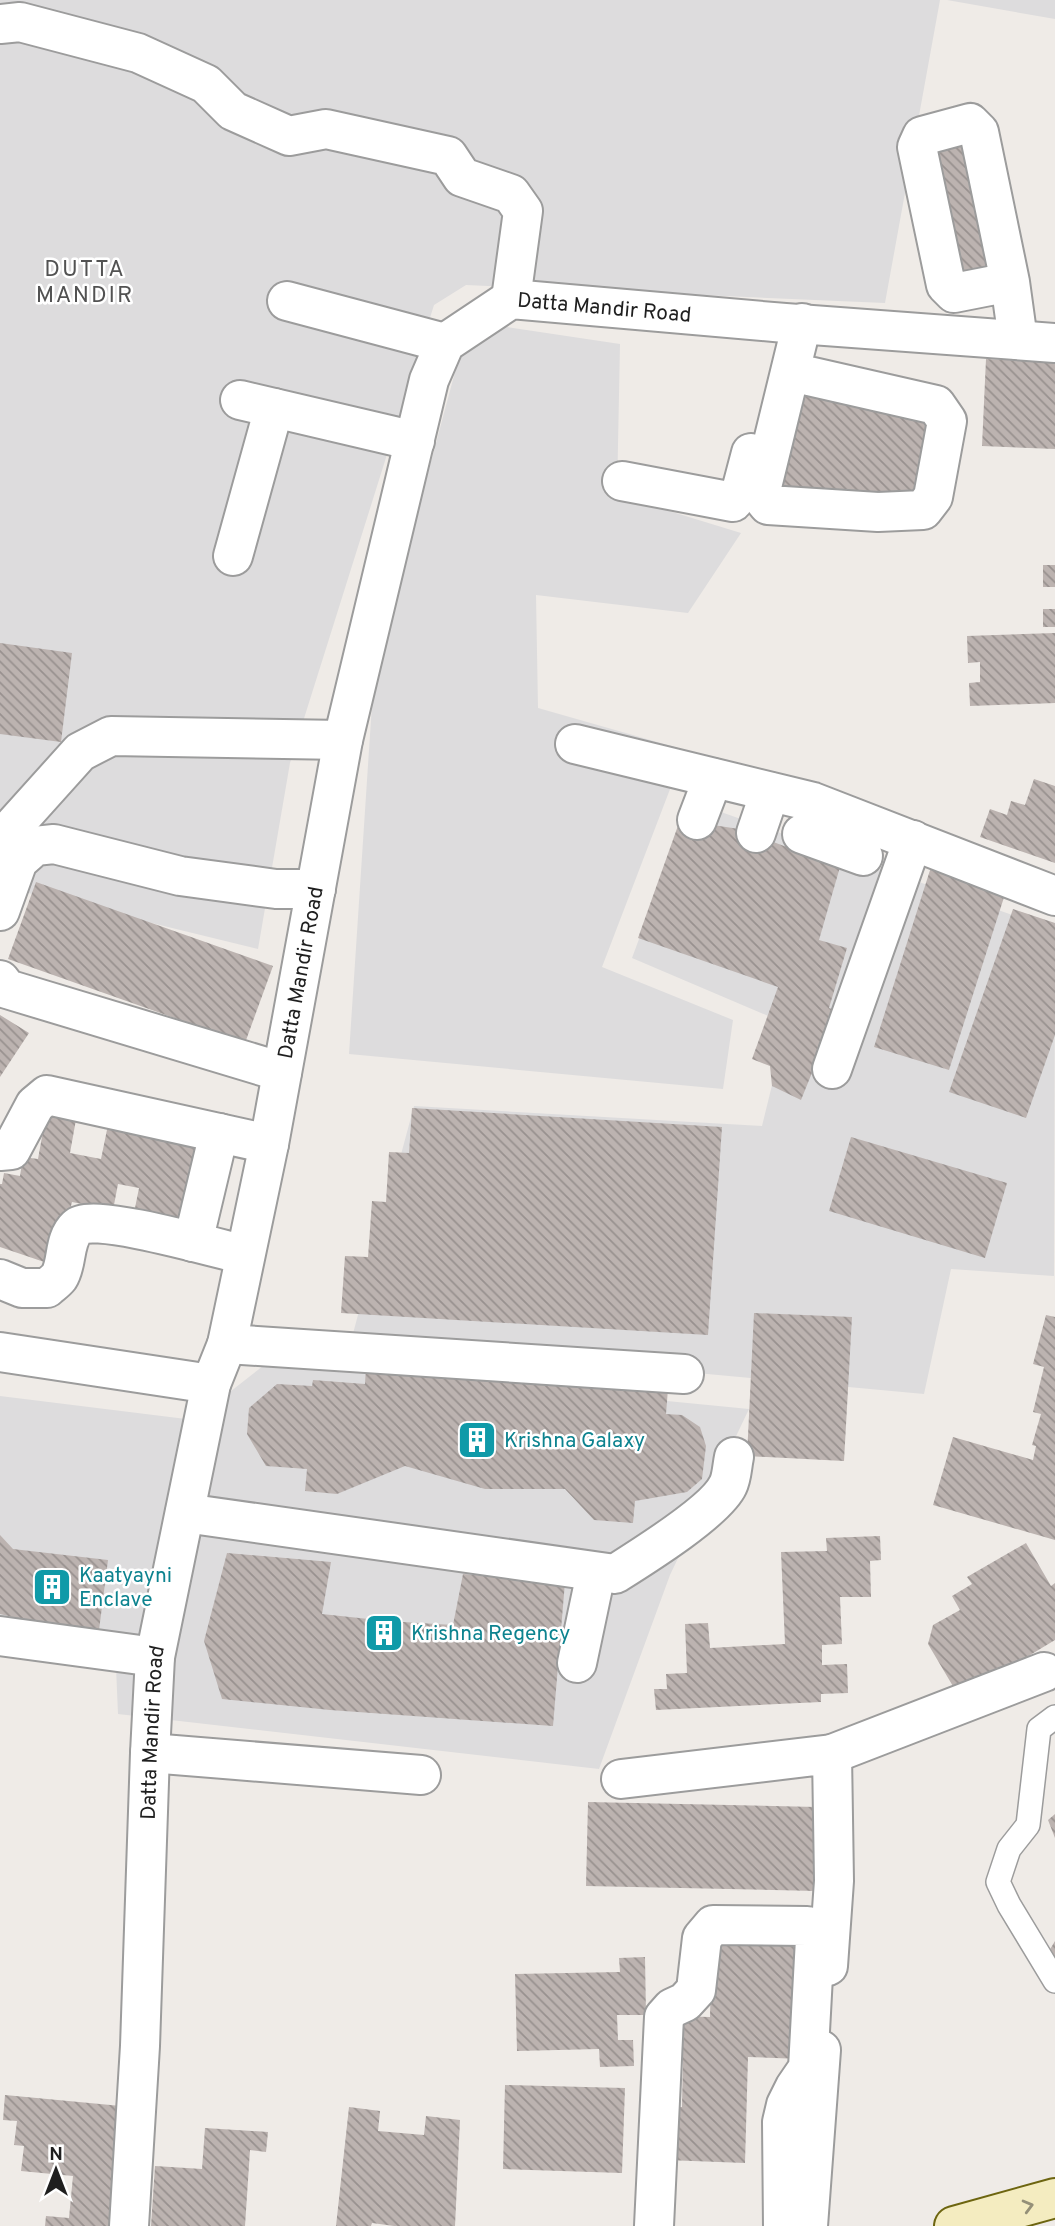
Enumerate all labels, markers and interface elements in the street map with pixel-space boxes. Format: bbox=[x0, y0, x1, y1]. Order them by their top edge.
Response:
district label: DUTTA MANDIR bbox=[36, 256, 134, 311]
street label: Datta Mandir Road bbox=[516, 288, 692, 330]
street label: Datta Mandir Road bbox=[273, 885, 331, 1061]
building icon: Krishna Galaxy bbox=[456, 1419, 498, 1461]
place label: Krishna Galaxy bbox=[504, 1428, 645, 1455]
place label: Kaatyayni Enclave bbox=[79, 1563, 172, 1614]
building icon: Kaatyayni Enclave bbox=[31, 1566, 73, 1608]
building icon: Krishna Regency bbox=[363, 1612, 405, 1654]
place label: Krishna Regency bbox=[411, 1621, 570, 1648]
street label: Datta Mandir Road bbox=[136, 1643, 172, 1820]
north arrow bbox=[21, 2135, 91, 2205]
text: N bbox=[49, 2143, 63, 2167]
one-way arrow bbox=[1022, 2199, 1034, 2214]

